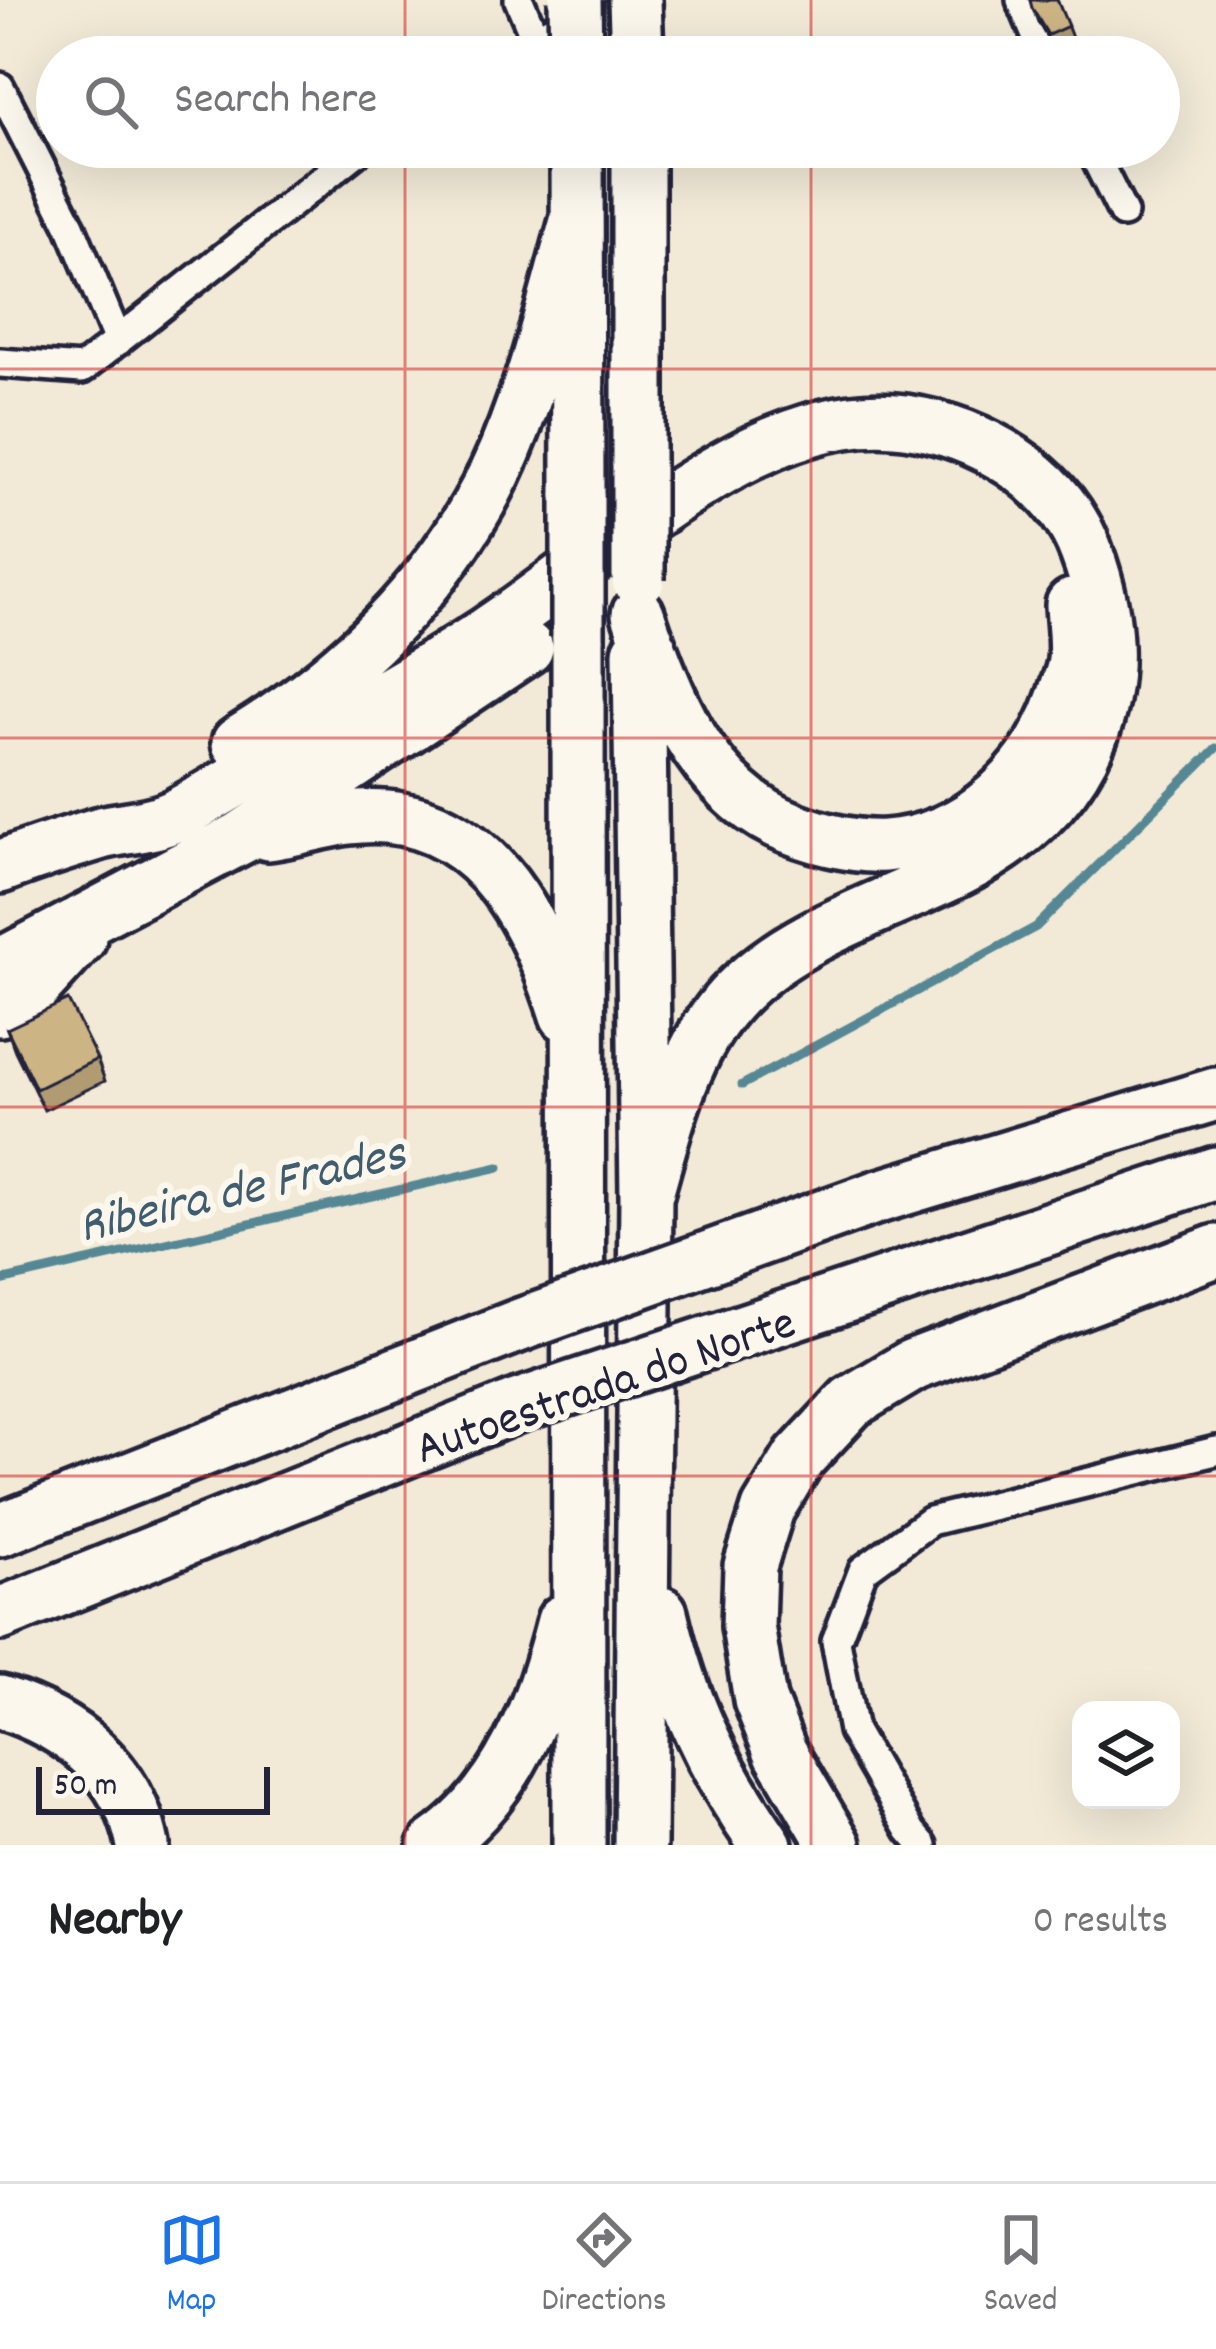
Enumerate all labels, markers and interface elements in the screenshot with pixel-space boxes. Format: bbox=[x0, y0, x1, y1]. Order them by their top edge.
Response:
search box bbox=[36, 36, 1180, 168]
icon: search bbox=[78, 69, 144, 135]
text: Search here bbox=[174, 70, 377, 134]
water label: Ribeira de Frades bbox=[72, 1121, 415, 1266]
street label: Autoestrada do Norte bbox=[407, 1292, 806, 1486]
map controls bbox=[1072, 1701, 1180, 1809]
button: layers bbox=[1072, 1701, 1180, 1809]
scale bar bbox=[36, 1761, 270, 1814]
text: 50 m bbox=[54, 1764, 118, 1811]
text: Nearby bbox=[48, 1887, 181, 1959]
text: 0 results bbox=[1033, 1896, 1168, 1951]
tab: Map bbox=[159, 2207, 225, 2326]
tab: Directions bbox=[542, 2207, 667, 2326]
tab: Saved bbox=[984, 2207, 1057, 2326]

